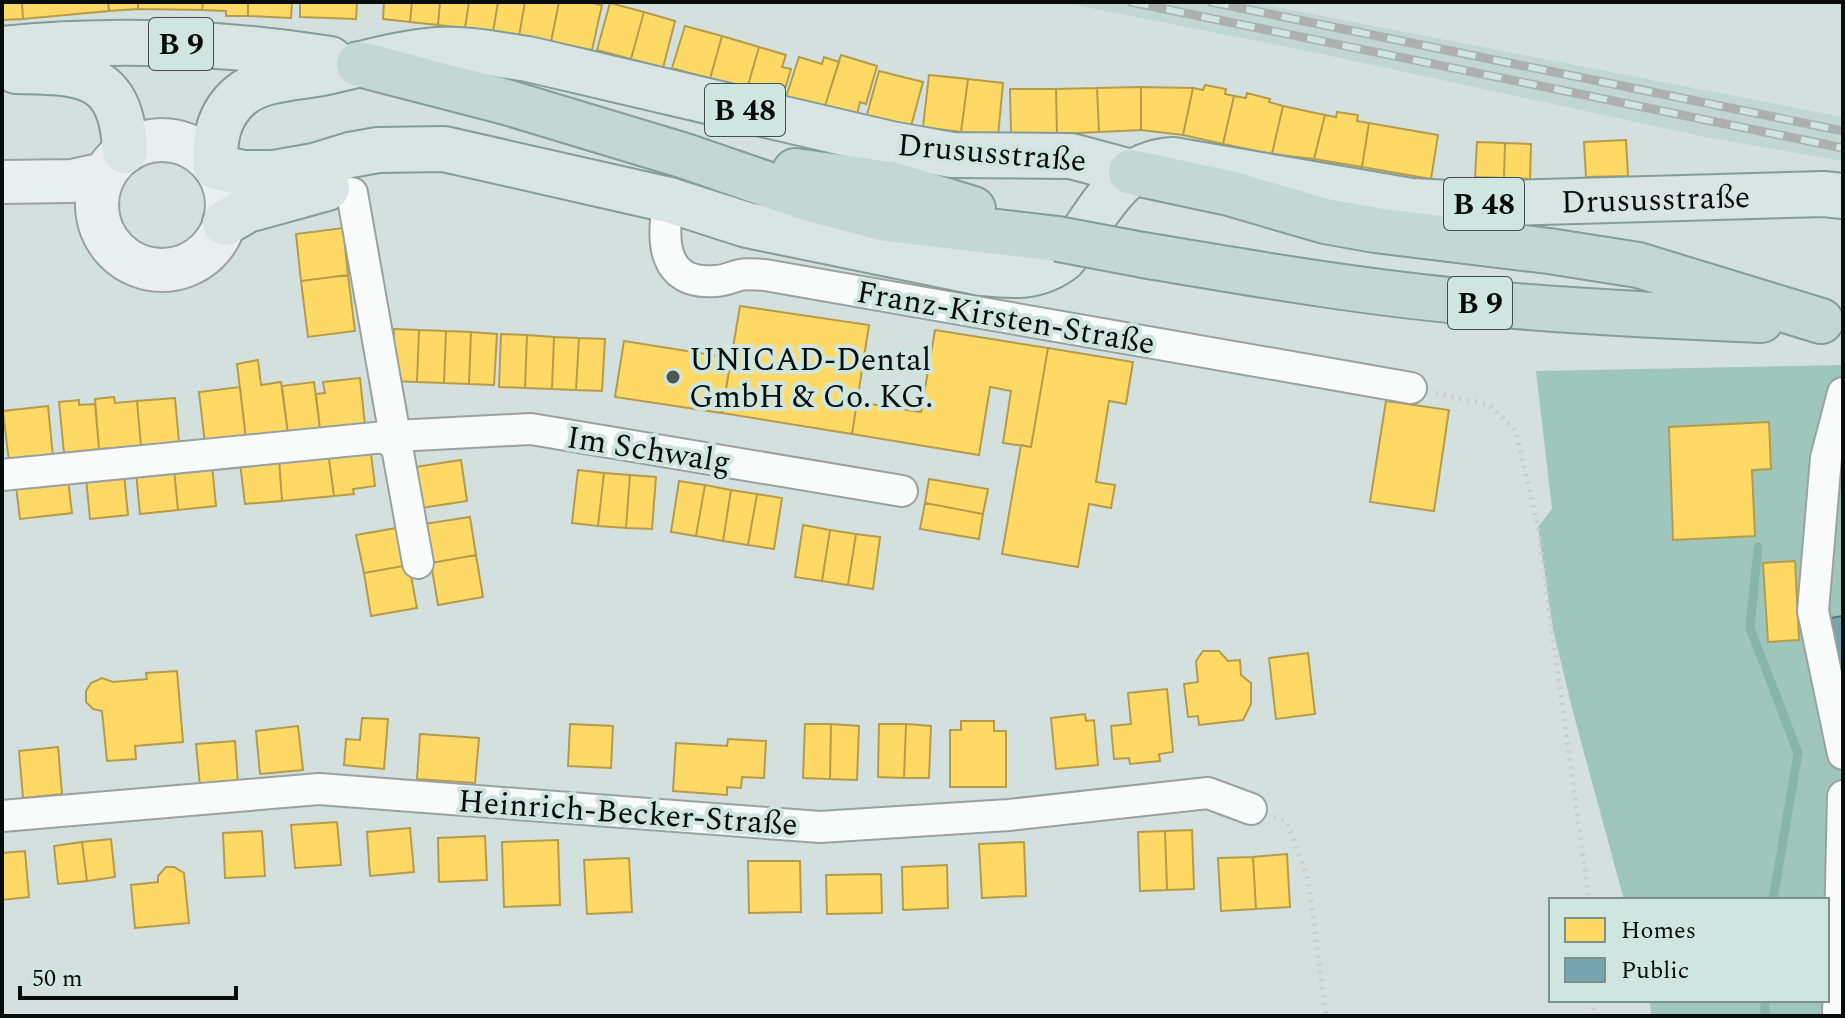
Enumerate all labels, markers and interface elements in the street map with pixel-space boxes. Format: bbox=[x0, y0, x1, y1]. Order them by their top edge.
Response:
road number: B 9 bbox=[149, 18, 213, 70]
road number: B 48 bbox=[705, 84, 785, 136]
street label: Drususstraße bbox=[895, 121, 1088, 186]
street label: Drususstraße bbox=[1560, 173, 1751, 227]
road number: B 48 bbox=[1444, 178, 1524, 230]
street label: Franz-Kirsten-Straße bbox=[853, 268, 1159, 369]
road number: B 9 bbox=[1448, 277, 1512, 329]
place label: UNICAD-Dental GmbH & Co. KG. bbox=[689, 336, 933, 422]
marker: UNICAD-Dental GmbH & Co. KG. bbox=[664, 368, 682, 386]
street label: Im Schwalg bbox=[563, 413, 734, 488]
street label: Heinrich-Becker-Straße bbox=[456, 777, 799, 850]
legend bbox=[1549, 898, 1829, 1002]
text: Homes bbox=[1621, 913, 1696, 949]
scale bar bbox=[20, 950, 236, 1000]
text: Public bbox=[1621, 953, 1689, 989]
text: 50 m bbox=[32, 961, 83, 997]

